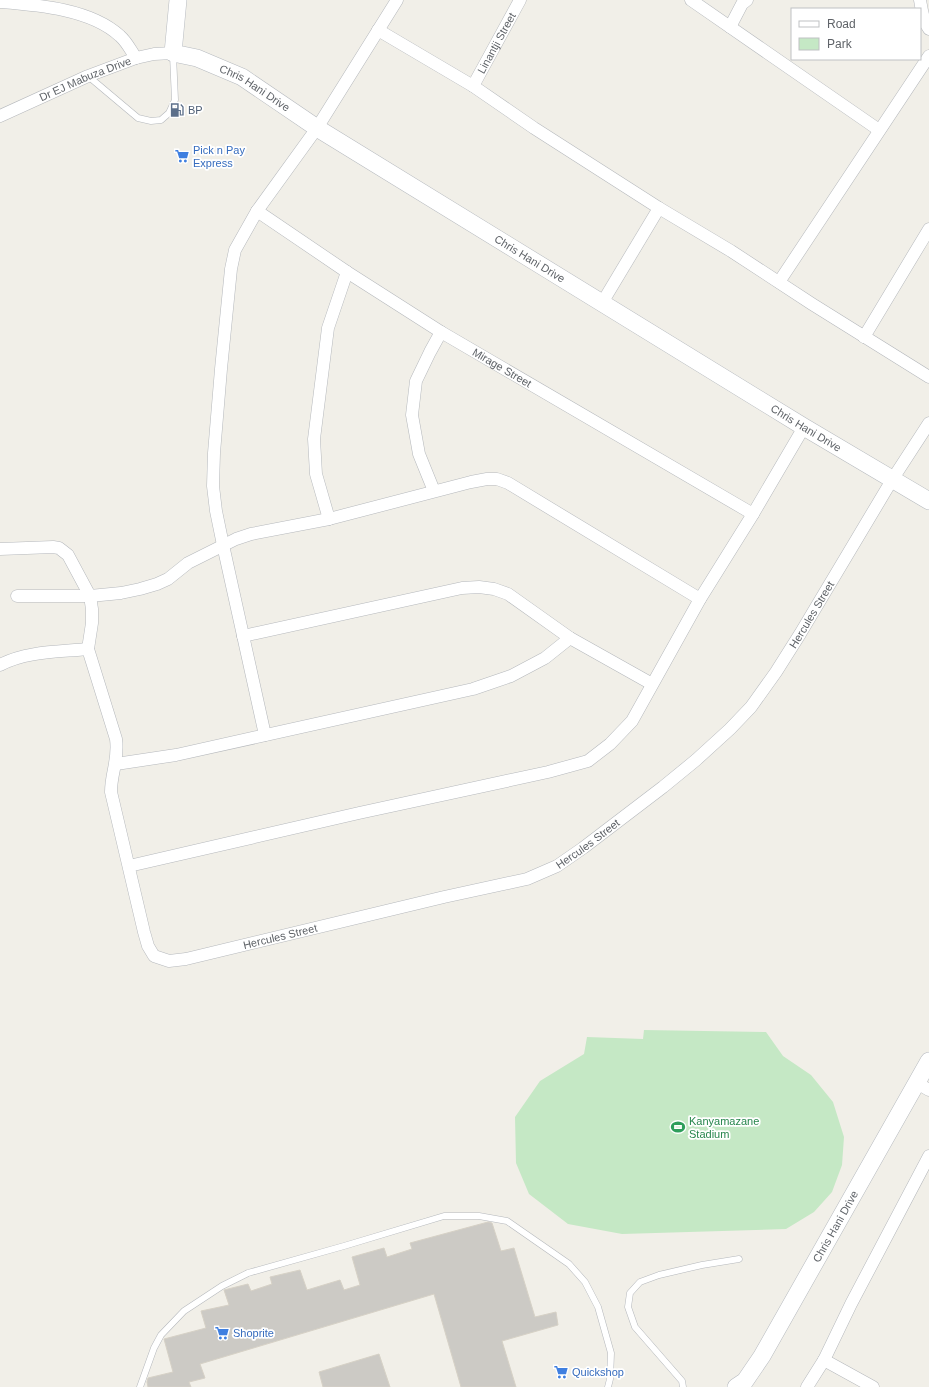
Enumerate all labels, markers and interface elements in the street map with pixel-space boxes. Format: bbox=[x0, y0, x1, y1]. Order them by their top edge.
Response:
legend bbox=[791, 8, 921, 60]
street label: Linantji Street bbox=[475, 11, 518, 75]
text: Road bbox=[827, 17, 856, 31]
text: Park bbox=[827, 37, 853, 51]
street label: Dr EJ Mabuza Drive bbox=[37, 54, 133, 103]
street label: Chris Hani Drive bbox=[218, 62, 292, 114]
fuel station icon: BP bbox=[169, 102, 185, 118]
place label: BP bbox=[188, 104, 203, 116]
place label: Pick n Pay Express bbox=[193, 144, 245, 169]
supermarket icon: Pick n Pay Express bbox=[174, 148, 190, 164]
street label: Chris Hani Drive bbox=[492, 233, 567, 285]
street label: Mirage Street bbox=[471, 346, 534, 389]
street label: Chris Hani Drive bbox=[769, 402, 843, 454]
street label: Hercules Street bbox=[787, 579, 836, 650]
street label: Hercules Street bbox=[553, 816, 622, 871]
street label: Hercules Street bbox=[242, 922, 318, 951]
place label: Kanyamazane Stadium bbox=[689, 1115, 759, 1140]
sports icon: Kanyamazane Stadium bbox=[670, 1119, 686, 1135]
street label: Chris Hani Drive bbox=[810, 1189, 860, 1264]
supermarket icon: Shoprite bbox=[214, 1325, 230, 1341]
place label: Shoprite bbox=[233, 1327, 274, 1339]
supermarket icon: Quickshop bbox=[553, 1364, 569, 1380]
place label: Quickshop bbox=[572, 1366, 624, 1378]

